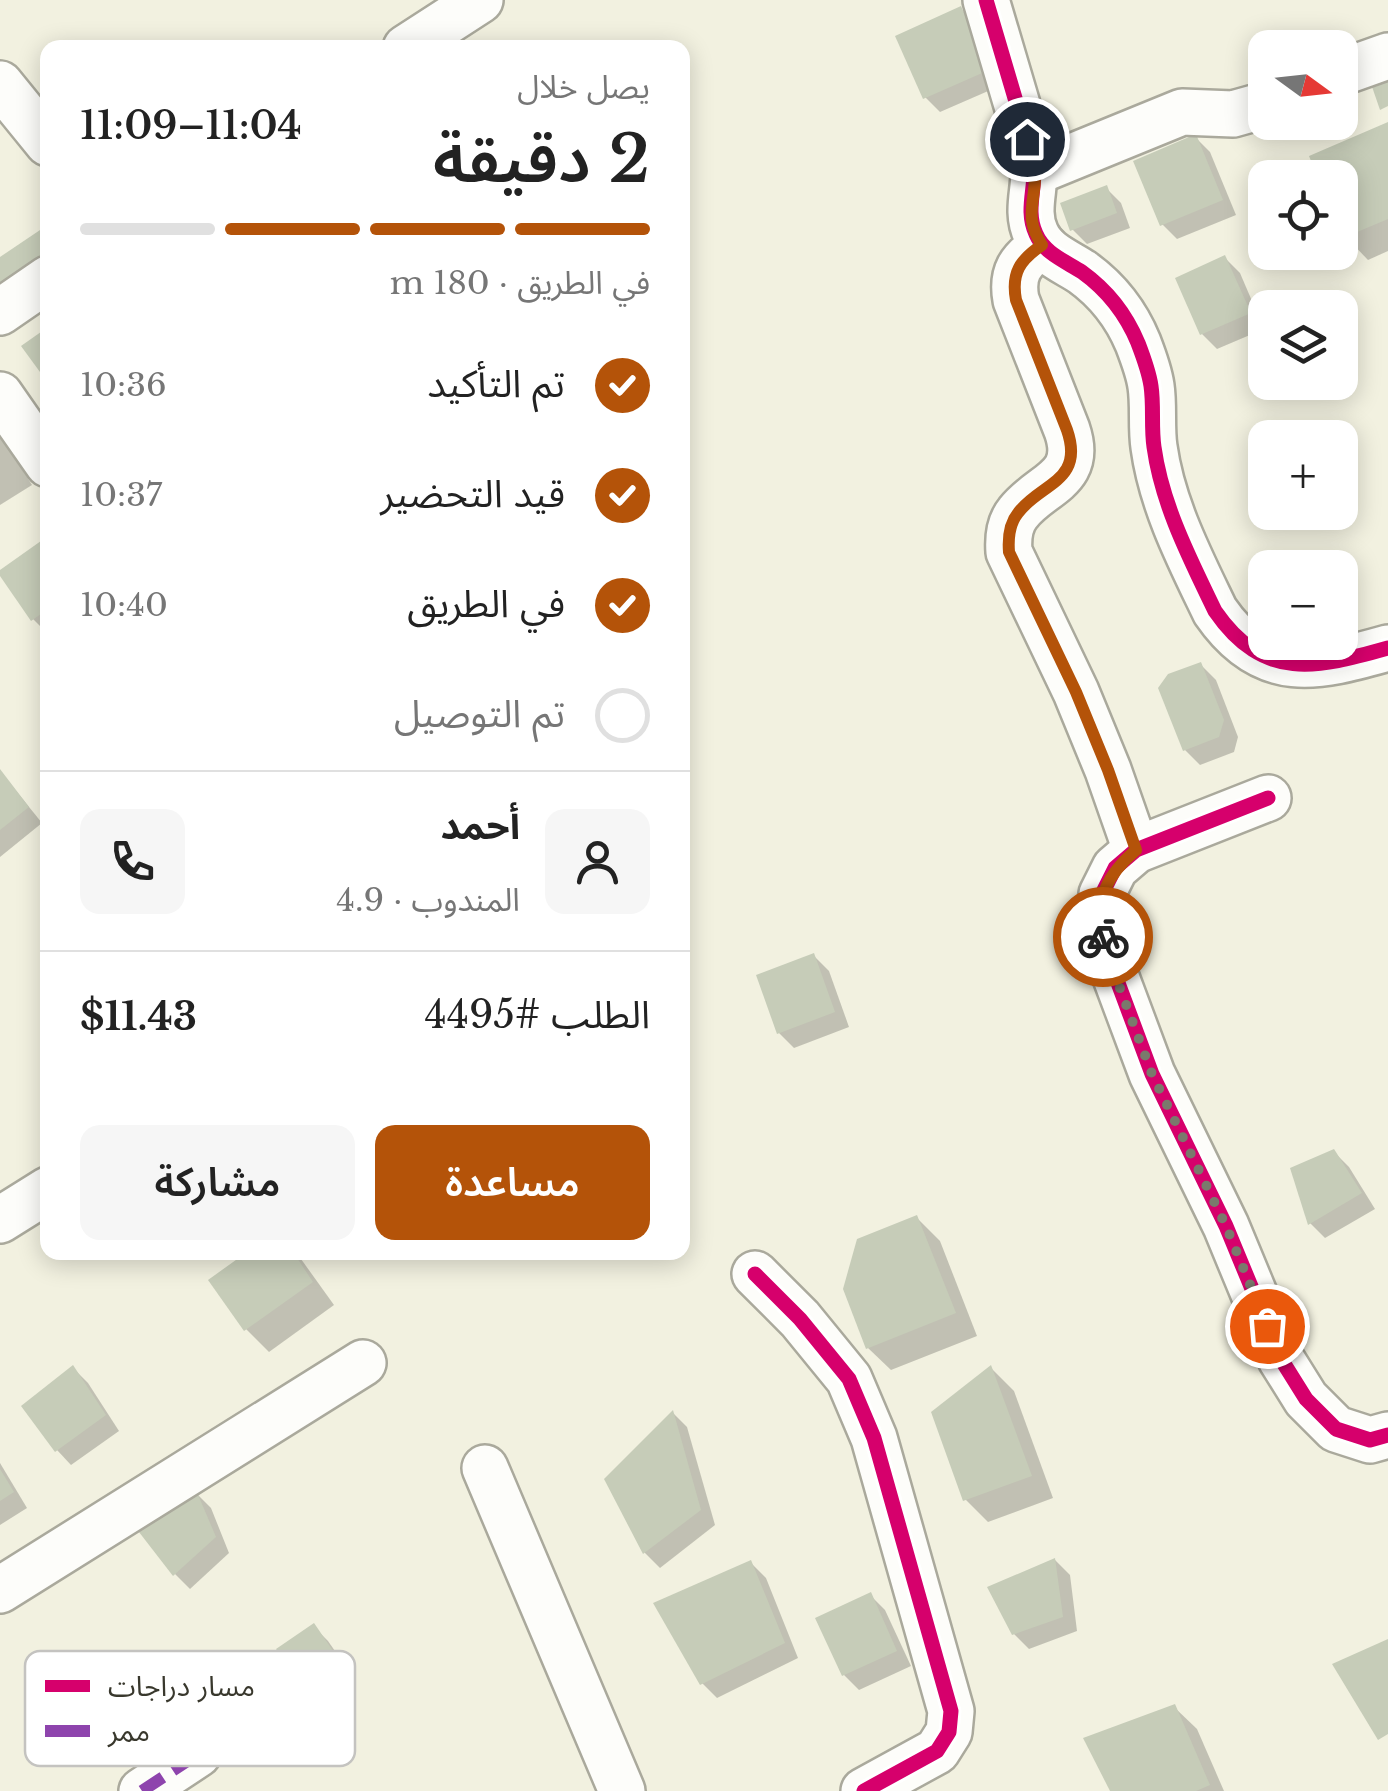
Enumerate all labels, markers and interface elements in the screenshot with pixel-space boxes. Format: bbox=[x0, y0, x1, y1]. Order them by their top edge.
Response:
north arrow bbox=[1248, 30, 1358, 140]
map controls bbox=[1248, 30, 1358, 660]
text: يصل خلال bbox=[517, 67, 650, 107]
pin bbox=[985, 97, 1070, 182]
text: 11:04–11:09 bbox=[80, 102, 302, 149]
icon: home bbox=[1000, 112, 1055, 167]
text: 2 دقيقة bbox=[433, 119, 650, 200]
button: locate bbox=[1248, 160, 1358, 270]
text: في الطريق · 180 m bbox=[390, 263, 650, 303]
button: layers bbox=[1248, 290, 1358, 400]
icon: check bbox=[595, 358, 650, 413]
text: تم التأكيد bbox=[427, 360, 565, 407]
text: 10:36 bbox=[80, 365, 167, 405]
button: + bbox=[1248, 420, 1358, 530]
icon: check bbox=[595, 468, 650, 523]
text: قيد التحضير bbox=[380, 470, 565, 517]
text: 10:37 bbox=[80, 475, 162, 515]
button: − bbox=[1248, 550, 1358, 660]
icon: check bbox=[595, 578, 650, 633]
text: في الطريق bbox=[407, 580, 565, 627]
text: 10:40 bbox=[80, 585, 168, 625]
text: تم التوصيل bbox=[394, 690, 565, 737]
text: أحمد bbox=[440, 802, 520, 849]
button: phone bbox=[80, 809, 185, 914]
button: person bbox=[545, 809, 650, 914]
text: المندوب · 4.9 bbox=[336, 880, 520, 920]
courier bbox=[1053, 887, 1153, 987]
icon: bike bbox=[1076, 910, 1131, 965]
text: الطلب #4495 bbox=[424, 991, 650, 1038]
text: $11.43 bbox=[80, 993, 197, 1040]
button: مشاركة bbox=[80, 1125, 355, 1240]
button: مساعدة bbox=[375, 1125, 650, 1240]
pin bbox=[1225, 1284, 1310, 1369]
icon: bag bbox=[1240, 1299, 1295, 1354]
legend bbox=[25, 1651, 355, 1766]
text: مسار دراجات bbox=[108, 1669, 255, 1704]
text: ممر bbox=[107, 1714, 150, 1749]

